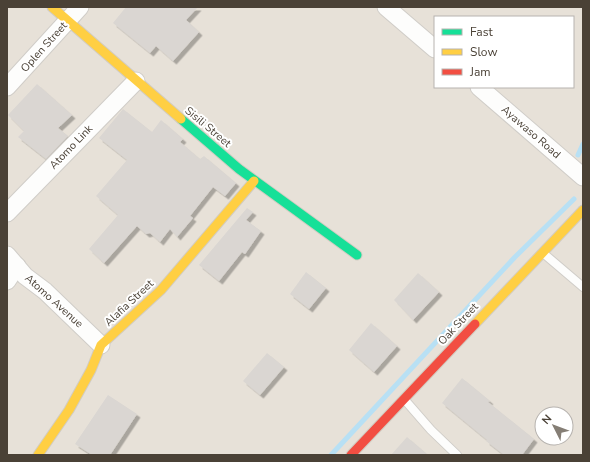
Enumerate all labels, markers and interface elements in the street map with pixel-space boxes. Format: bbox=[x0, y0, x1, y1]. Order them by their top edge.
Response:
legend bbox=[434, 16, 574, 88]
street label: Oplen Street bbox=[17, 18, 71, 75]
text: Fast bbox=[470, 24, 493, 40]
text: Slow bbox=[470, 44, 498, 60]
text: Jam bbox=[469, 64, 491, 80]
street label: Ayawaso Road bbox=[498, 102, 564, 162]
street label: Sisili Street bbox=[182, 103, 234, 151]
street label: Atomo Link bbox=[46, 121, 96, 173]
street label: Atomo Avenue bbox=[22, 271, 86, 331]
street label: Alafia Street bbox=[101, 276, 157, 330]
street label: Oak Street bbox=[435, 300, 482, 348]
north arrow bbox=[534, 406, 574, 446]
text: N bbox=[539, 412, 555, 428]

